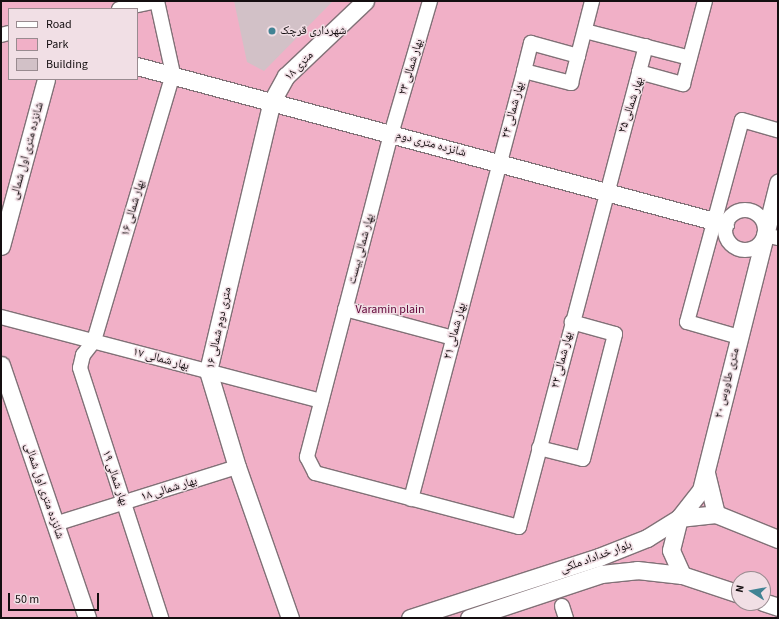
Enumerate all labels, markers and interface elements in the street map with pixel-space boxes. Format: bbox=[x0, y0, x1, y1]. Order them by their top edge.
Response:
legend bbox=[8, 8, 138, 80]
text: Road bbox=[46, 16, 72, 33]
place label: شهرداری قرچک bbox=[280, 24, 346, 38]
marker: شهرداری قرچک bbox=[267, 26, 277, 36]
text: Park bbox=[46, 36, 68, 53]
street label: بهار شمالی ۲۳ bbox=[396, 37, 426, 97]
street label: ۱۸ متری bbox=[282, 48, 316, 84]
text: Building bbox=[46, 56, 88, 73]
street label: بهار شمالی ۲۵ bbox=[615, 75, 647, 135]
street label: بهار شمالی ۲۴ bbox=[499, 80, 527, 140]
street label: شانزده متری اول شمالی bbox=[7, 101, 47, 201]
street label: شانزده متری دوم bbox=[394, 128, 468, 160]
street label: بهار شمالی ۱۶ bbox=[118, 178, 148, 238]
street label: بهار شمالی بیست bbox=[345, 212, 377, 286]
street label: ۱۶ متری دوم شمالی bbox=[203, 286, 235, 370]
street label: بهار شمالی ۲۱ bbox=[441, 301, 469, 361]
park label: Varamin plain bbox=[355, 303, 425, 317]
street label: بهار شمالی ۲۲ bbox=[548, 330, 576, 390]
street label: بهار شمالی ۱۷ bbox=[131, 345, 191, 373]
street label: ۲۰ متری طاووس bbox=[711, 346, 743, 420]
street label: شانزده متری اول شمالی bbox=[21, 441, 67, 541]
street label: بهار شمالی ۱۹ bbox=[99, 448, 131, 508]
street label: بهار شمالی ۱۸ bbox=[139, 474, 199, 504]
street label: بلوار خداداد ملکی bbox=[558, 537, 634, 577]
north arrow bbox=[731, 571, 771, 611]
text: N bbox=[732, 584, 748, 594]
scale bar bbox=[10, 585, 101, 611]
text: 50 m bbox=[15, 591, 39, 608]

